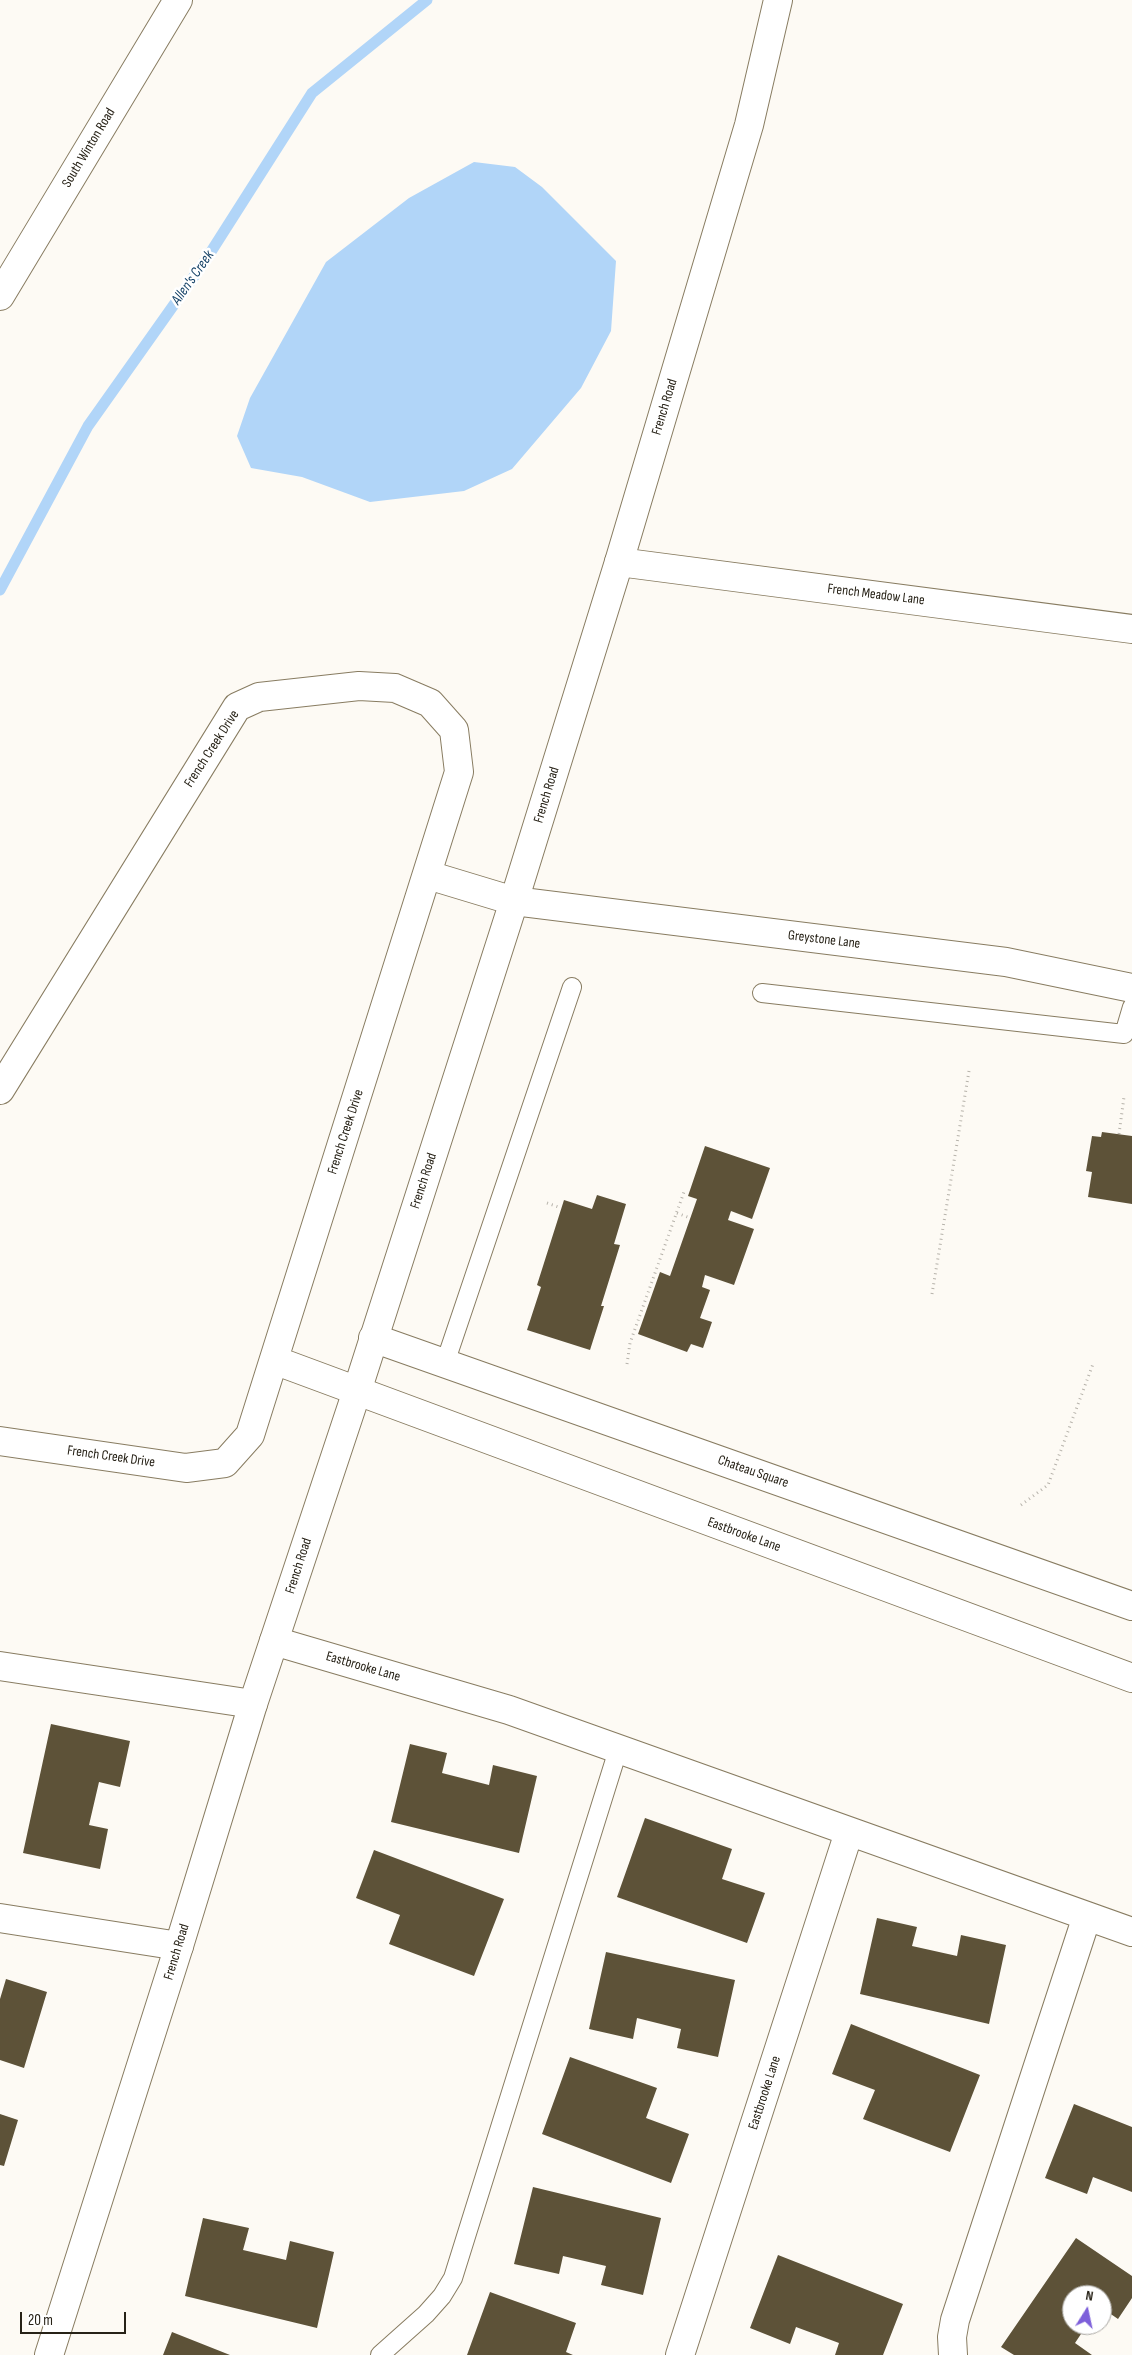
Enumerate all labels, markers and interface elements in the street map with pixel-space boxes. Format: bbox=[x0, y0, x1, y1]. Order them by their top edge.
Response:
street label: South Winton Road bbox=[59, 105, 119, 191]
water label: Allen's Creek bbox=[168, 247, 218, 309]
street label: French Road bbox=[649, 377, 681, 437]
street label: French Meadow Lane bbox=[826, 581, 926, 609]
street label: French Creek Drive bbox=[181, 707, 243, 791]
street label: French Road bbox=[531, 765, 563, 825]
street label: Greystone Lane bbox=[787, 927, 861, 953]
street label: French Creek Drive bbox=[324, 1087, 368, 1177]
street label: French Road bbox=[407, 1151, 441, 1211]
street label: French Creek Drive bbox=[66, 1443, 156, 1471]
street label: Chateau Square bbox=[715, 1452, 791, 1492]
street label: Eastbrooke Lane bbox=[705, 1514, 783, 1556]
street label: French Road bbox=[282, 1536, 316, 1596]
street label: Eastbrooke Lane bbox=[324, 1648, 402, 1686]
street label: French Road bbox=[161, 1922, 193, 1982]
street label: Eastbrooke Lane bbox=[745, 2054, 785, 2132]
north arrow bbox=[1062, 2285, 1112, 2335]
text: N bbox=[1084, 2287, 1095, 2305]
scale bar bbox=[22, 2302, 129, 2334]
text: 20 m bbox=[28, 2311, 53, 2330]

